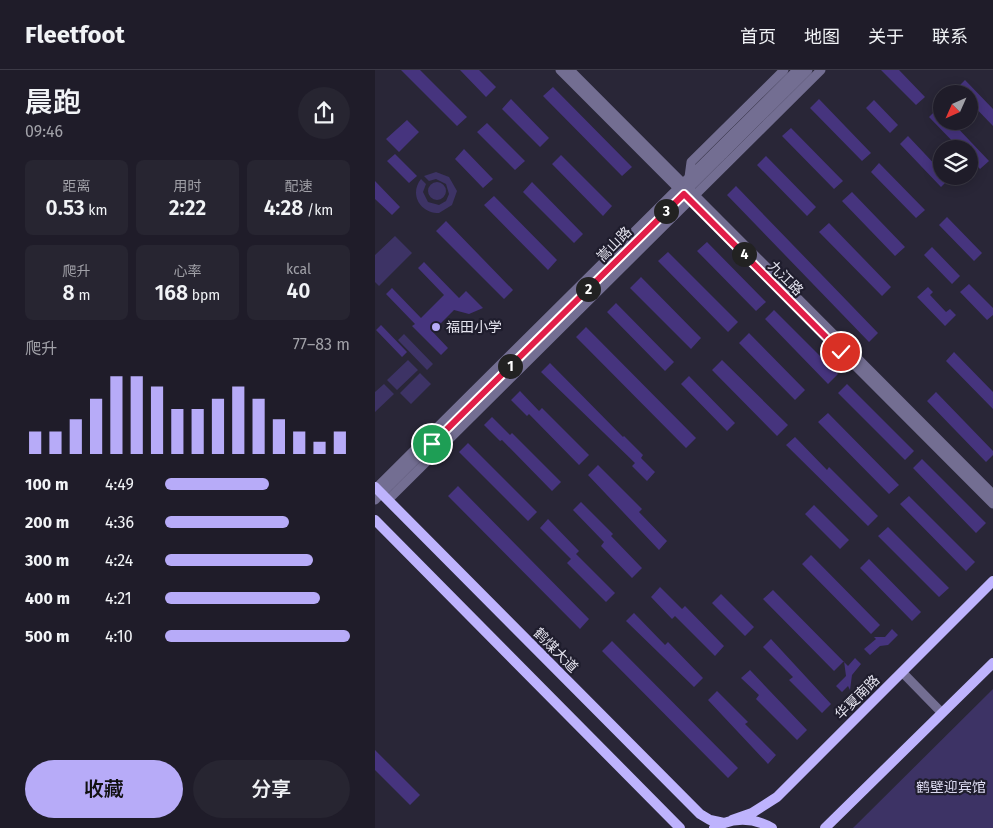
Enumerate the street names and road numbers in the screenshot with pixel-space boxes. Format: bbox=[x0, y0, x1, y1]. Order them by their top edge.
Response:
street label: 嵩山路 bbox=[593, 223, 635, 265]
street label: 九江路 bbox=[765, 257, 807, 299]
street label: 鹤煤大道 bbox=[530, 625, 581, 676]
street label: 华夏南路 bbox=[832, 672, 883, 723]

